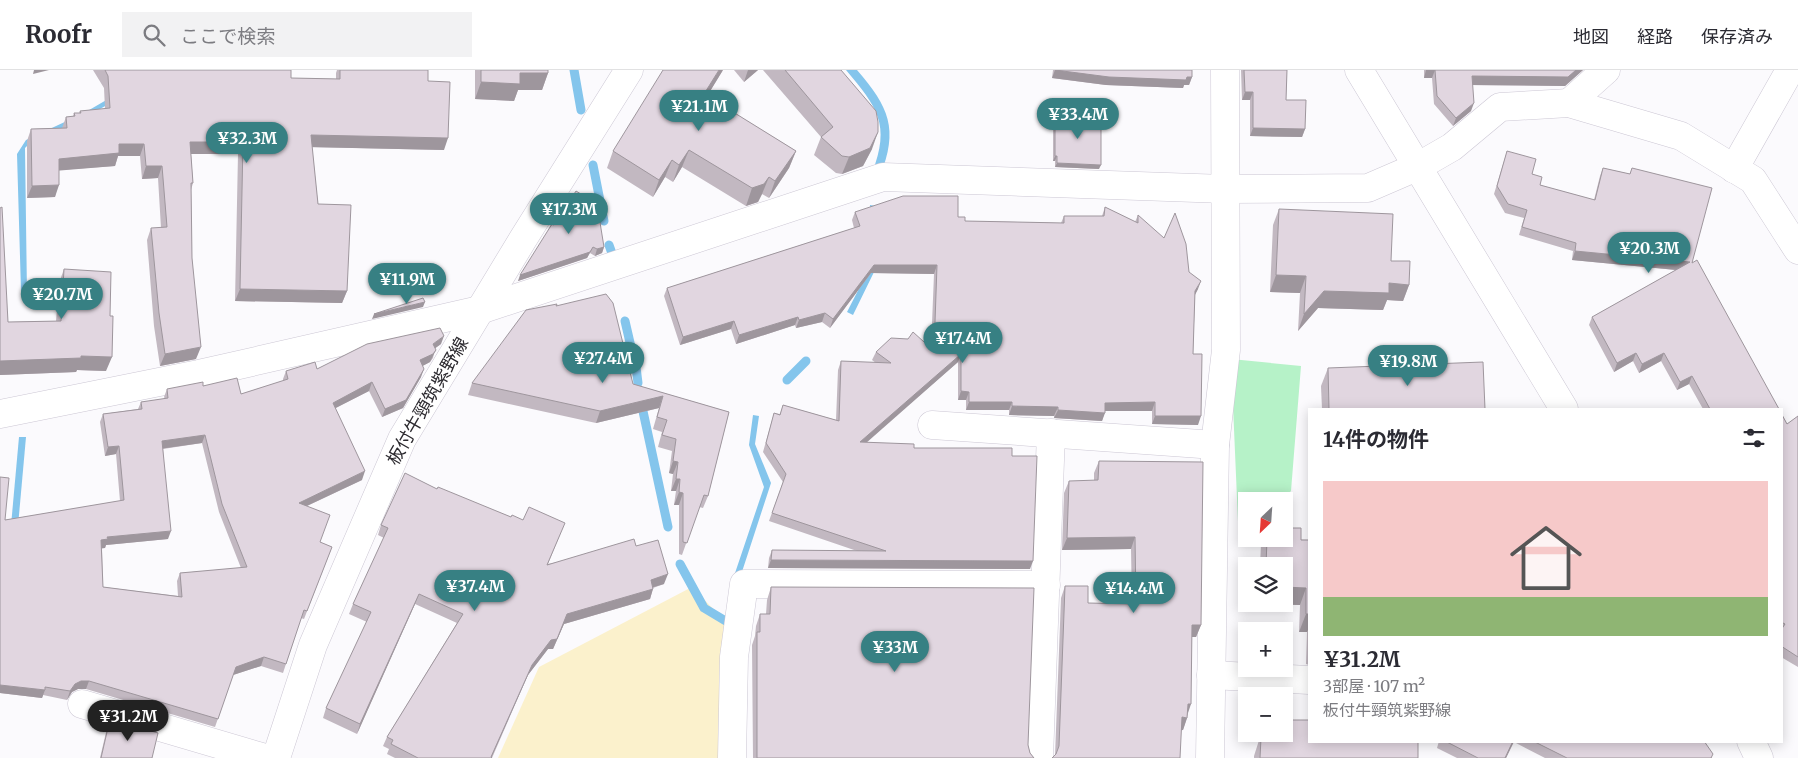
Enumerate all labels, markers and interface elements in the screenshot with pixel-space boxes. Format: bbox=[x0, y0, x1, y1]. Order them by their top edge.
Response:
search box bbox=[122, 12, 472, 57]
text: Roofr bbox=[25, 19, 92, 50]
icon: search bbox=[140, 21, 168, 49]
text: ここで検索 bbox=[180, 24, 275, 48]
text: 地図 bbox=[1573, 25, 1609, 48]
text: 経路 bbox=[1637, 25, 1673, 48]
text: 保存済み bbox=[1701, 25, 1773, 48]
pin: ¥21.1M bbox=[658, 90, 740, 132]
text: ¥21.1M bbox=[670, 96, 728, 116]
pin: ¥33.4M bbox=[1037, 98, 1119, 140]
text: ¥33.4M bbox=[1048, 104, 1108, 124]
pin: ¥32.3M bbox=[206, 122, 288, 164]
text: ¥32.3M bbox=[217, 128, 277, 148]
pin: ¥17.3M bbox=[528, 192, 610, 235]
text: ¥17.3M bbox=[541, 199, 597, 219]
pin: ¥20.3M bbox=[1608, 232, 1690, 274]
text: ¥20.3M bbox=[1618, 238, 1680, 258]
pin: ¥11.9M bbox=[366, 262, 448, 305]
text: ¥11.9M bbox=[379, 269, 435, 289]
pin: ¥20.7M bbox=[21, 278, 103, 320]
text: ¥20.7M bbox=[32, 284, 92, 304]
pin: ¥17.4M bbox=[922, 322, 1004, 364]
text: ¥17.4M bbox=[934, 328, 992, 348]
street label: 板付牛頸筑紫野線 bbox=[381, 333, 473, 469]
pin: ¥27.4M bbox=[562, 342, 644, 384]
pin: ¥19.8M bbox=[1367, 344, 1449, 387]
text: ¥27.4M bbox=[573, 348, 633, 368]
text: ¥19.8M bbox=[1379, 351, 1437, 371]
icon: filters bbox=[1740, 424, 1768, 452]
text: 14件の物件 bbox=[1323, 426, 1429, 453]
north arrow bbox=[1238, 492, 1292, 548]
map controls bbox=[1238, 492, 1293, 742]
icon: home bbox=[1501, 513, 1591, 603]
button: layers bbox=[1238, 557, 1293, 612]
pin: ¥37.4M bbox=[434, 570, 516, 612]
pin: ¥14.4M bbox=[1093, 572, 1175, 614]
text: ¥37.4M bbox=[445, 576, 505, 596]
text: ¥14.4M bbox=[1104, 578, 1164, 598]
button: + bbox=[1238, 622, 1293, 677]
pin: ¥33M bbox=[865, 630, 925, 673]
text: ¥33M bbox=[872, 637, 918, 657]
text: ¥31.2M bbox=[1323, 646, 1400, 673]
text: 3部屋 · 107 m² bbox=[1323, 676, 1425, 696]
button: − bbox=[1238, 687, 1293, 742]
pin: ¥31.2M bbox=[87, 700, 169, 742]
text: 板付牛頸筑紫野線 bbox=[1323, 700, 1451, 720]
text: ¥31.2M bbox=[98, 706, 158, 726]

